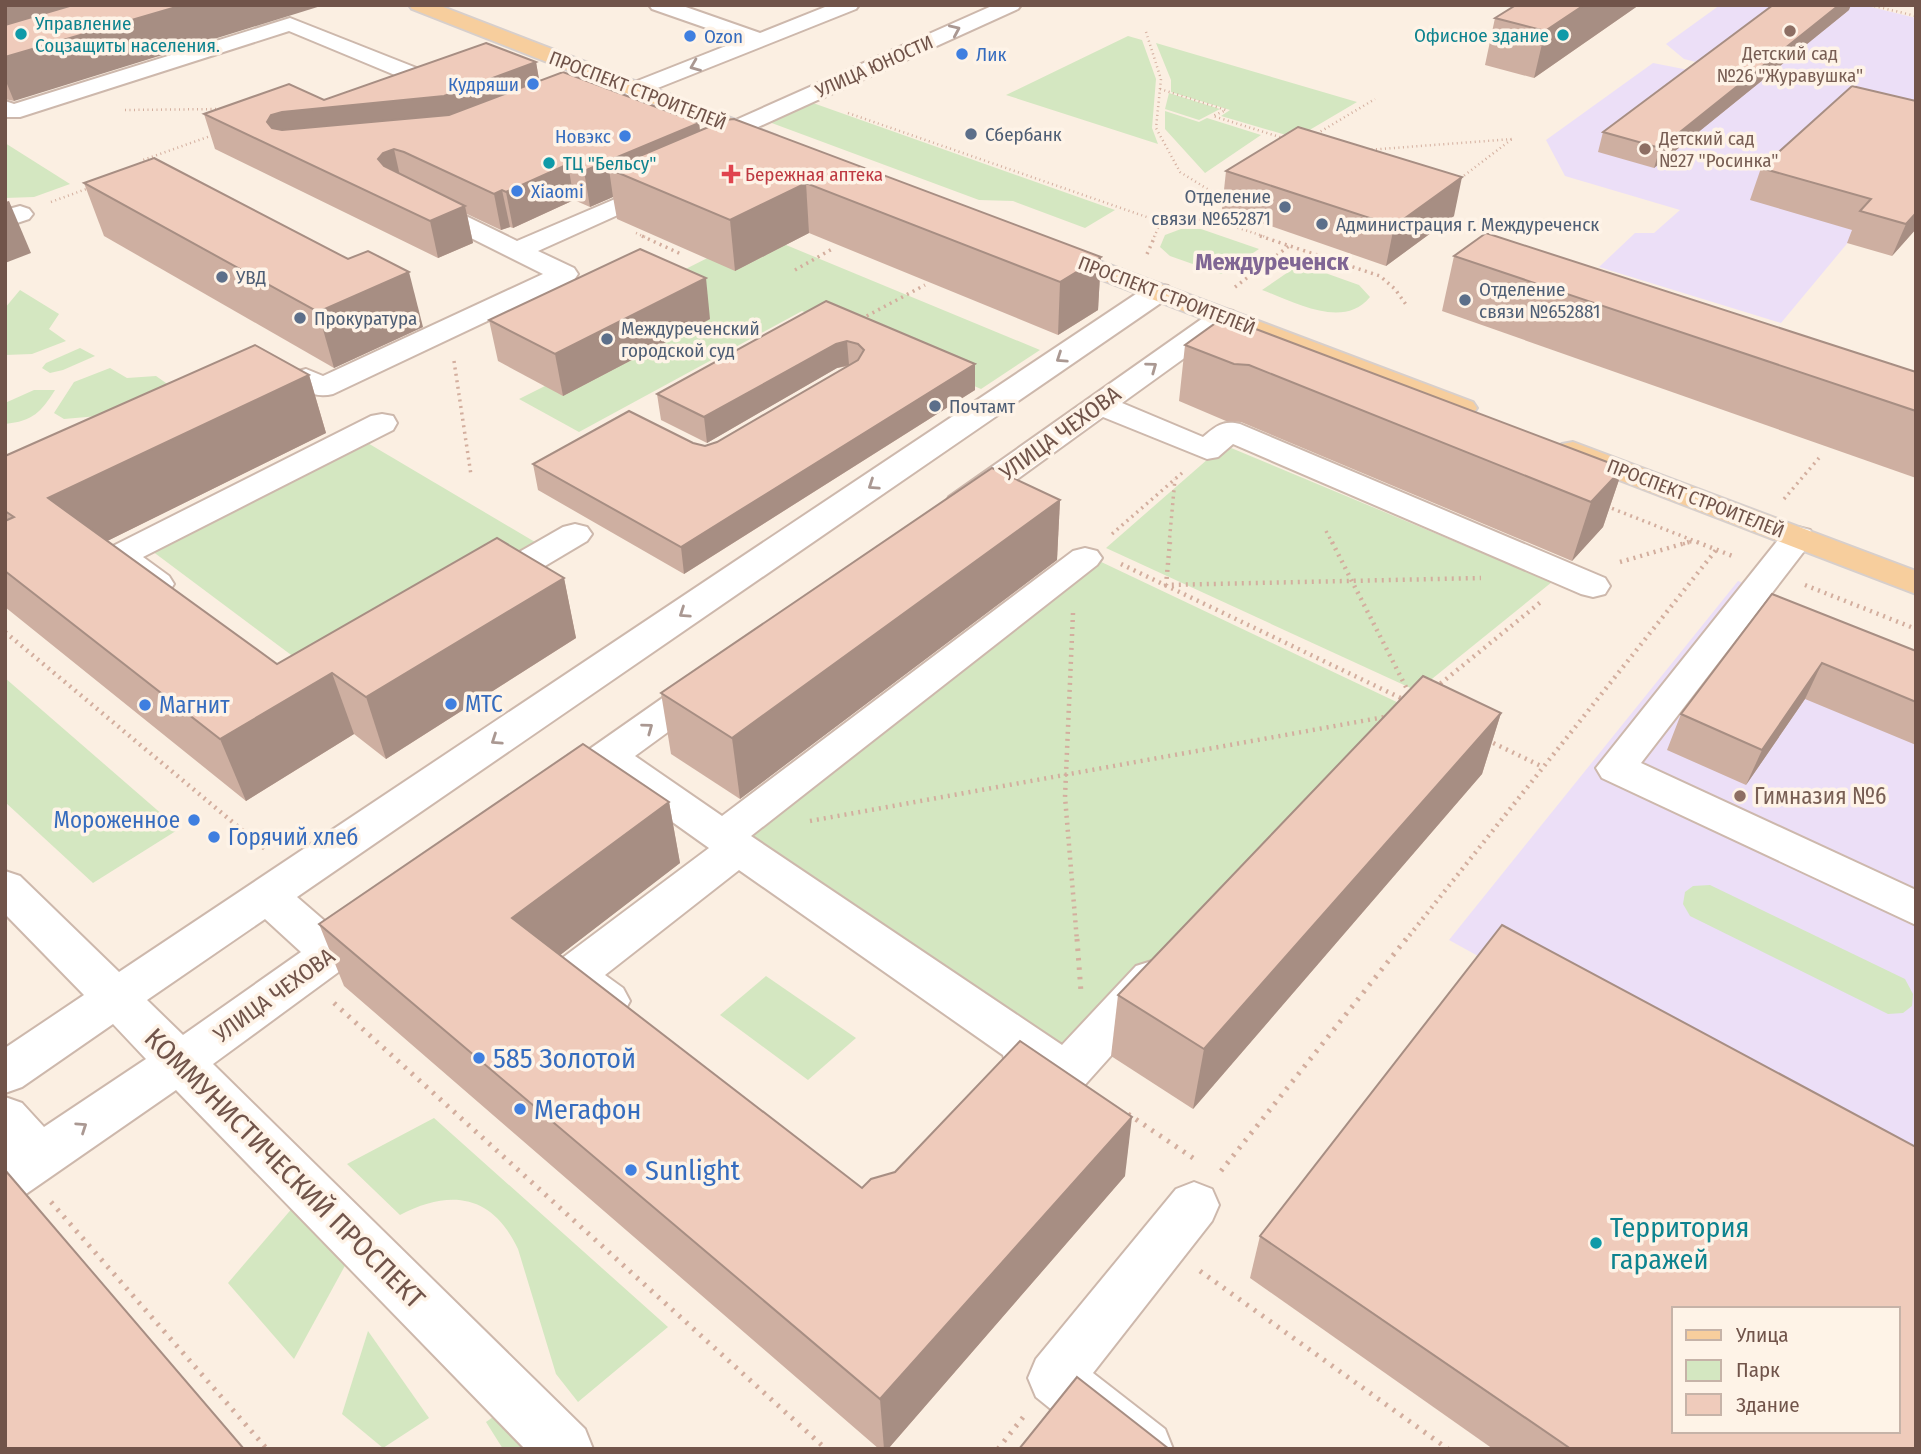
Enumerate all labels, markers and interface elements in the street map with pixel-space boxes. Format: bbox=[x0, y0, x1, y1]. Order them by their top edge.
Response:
place label: Управление Соцзащиты населения. bbox=[34, 12, 220, 57]
marker: Детский сад №26 "Журавушка" bbox=[1782, 23, 1798, 39]
one-way arrow bbox=[948, 24, 961, 38]
place label: Офисное здание bbox=[1414, 24, 1549, 47]
place label: Ozon bbox=[704, 25, 743, 48]
marker: Управление Соцзащиты населения. bbox=[13, 26, 29, 42]
marker: Офисное здание bbox=[1555, 27, 1571, 43]
marker: Ozon bbox=[682, 28, 698, 44]
street label: УЛИЦА ЮНОСТИ bbox=[811, 30, 937, 103]
place label: Детский сад №26 "Журавушка" bbox=[1717, 42, 1863, 87]
place label: Лик bbox=[976, 43, 1006, 66]
street label: ПРОСПЕКТ СТРОИТЕЛЕЙ bbox=[546, 46, 730, 135]
marker: Лик bbox=[954, 46, 970, 62]
one-way arrow bbox=[689, 58, 701, 72]
place label: Кудряши bbox=[448, 73, 519, 96]
marker: Кудряши bbox=[525, 76, 541, 92]
place label: Сбербанк bbox=[985, 123, 1062, 146]
place label: Новэкс bbox=[555, 125, 611, 148]
marker: Сбербанк bbox=[963, 126, 979, 142]
place label: Детский сад №27 "Росинка" bbox=[1658, 127, 1778, 172]
marker: Новэкс bbox=[617, 128, 633, 144]
marker: Детский сад №27 "Росинка" bbox=[1637, 141, 1653, 157]
place label: ТЦ "Бельсу" bbox=[563, 152, 656, 175]
marker: ТЦ "Бельсу" bbox=[541, 155, 557, 171]
place label: Бережная аптека bbox=[745, 163, 883, 186]
marker: Бережная аптека bbox=[723, 166, 739, 182]
place label: Xiaomi bbox=[531, 180, 584, 203]
marker: Xiaomi bbox=[509, 183, 525, 199]
place label: Отделение связи №652871 bbox=[1151, 185, 1271, 230]
marker: Отделение связи №652871 bbox=[1277, 199, 1293, 215]
place label: Администрация г. Междуреченск bbox=[1336, 213, 1599, 236]
marker: Администрация г. Междуреченск bbox=[1314, 216, 1330, 232]
district label: Междуреченск bbox=[1195, 248, 1350, 276]
street label: ПРОСПЕКТ СТРОИТЕЛЕЙ bbox=[1075, 251, 1259, 340]
place label: УВД bbox=[235, 266, 266, 289]
marker: УВД bbox=[214, 269, 230, 285]
place label: Отделение связи №652881 bbox=[1479, 278, 1600, 323]
marker: Отделение связи №652881 bbox=[1457, 292, 1473, 308]
place label: Прокуратура bbox=[314, 307, 417, 330]
marker: Прокуратура bbox=[292, 310, 308, 326]
place label: Междуреченский городской суд bbox=[621, 317, 760, 362]
marker: Междуреченский городской суд bbox=[599, 331, 615, 347]
one-way arrow bbox=[1056, 349, 1069, 362]
one-way arrow bbox=[1144, 363, 1157, 376]
street label: УЛИЦА ЧЕХОВА bbox=[993, 380, 1126, 487]
place label: Почтамт bbox=[949, 395, 1015, 418]
marker: Почтамт bbox=[927, 398, 943, 414]
street label: ПРОСПЕКТ СТРОИТЕЛЕЙ bbox=[1604, 454, 1788, 543]
one-way arrow bbox=[867, 477, 880, 490]
one-way arrow bbox=[679, 605, 692, 617]
place label: МТС bbox=[465, 690, 503, 718]
place label: Магнит bbox=[159, 691, 230, 719]
marker: МТС bbox=[443, 696, 459, 712]
marker: Магнит bbox=[137, 697, 153, 713]
one-way arrow bbox=[640, 724, 653, 736]
one-way arrow bbox=[491, 732, 504, 745]
place label: Гимназия №6 bbox=[1754, 782, 1887, 810]
marker: Гимназия №6 bbox=[1732, 788, 1748, 804]
place label: Мороженное bbox=[54, 806, 180, 834]
marker: Мороженное bbox=[186, 812, 202, 828]
place label: Горячий хлеб bbox=[228, 823, 358, 851]
marker: Горячий хлеб bbox=[206, 829, 222, 845]
street label: УЛИЦА ЧЕХОВА bbox=[207, 942, 340, 1049]
street label: КОММУНИСТИЧЕСКИЙ ПРОСПЕКТ bbox=[138, 1021, 432, 1315]
place label: 585 Золотой bbox=[493, 1042, 636, 1075]
marker: 585 Золотой bbox=[471, 1050, 487, 1066]
place label: Мегафон bbox=[534, 1093, 642, 1126]
marker: Мегафон bbox=[512, 1101, 528, 1117]
one-way arrow bbox=[74, 1123, 87, 1135]
place label: Sunlight bbox=[645, 1154, 741, 1187]
marker: Sunlight bbox=[623, 1162, 639, 1178]
place label: Территория гаражей bbox=[1610, 1211, 1749, 1276]
marker: Территория гаражей bbox=[1588, 1235, 1604, 1251]
legend bbox=[1672, 1307, 1900, 1433]
text: Улица bbox=[1735, 1322, 1789, 1348]
text: Парк bbox=[1736, 1357, 1780, 1383]
text: Здание bbox=[1736, 1392, 1800, 1418]

